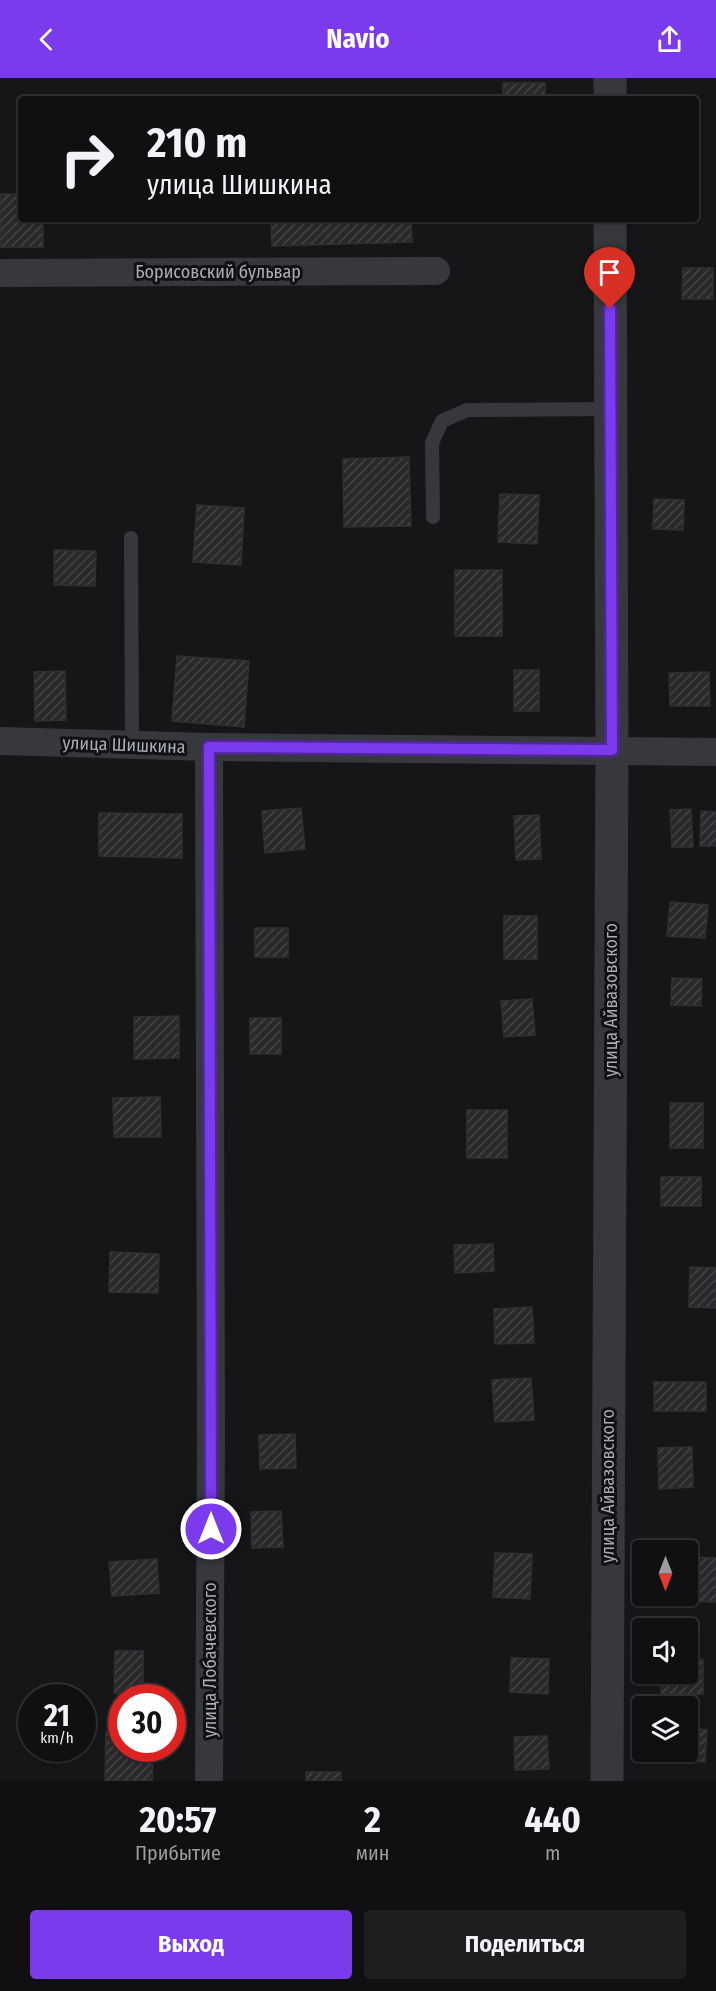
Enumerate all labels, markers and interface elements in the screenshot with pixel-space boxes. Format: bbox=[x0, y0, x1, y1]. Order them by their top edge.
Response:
icon: back bbox=[30, 23, 63, 56]
text: Navio bbox=[326, 23, 390, 55]
icon: share bbox=[653, 23, 686, 56]
text: 210 m bbox=[147, 118, 247, 168]
icon: right bbox=[48, 120, 126, 198]
text: улица Шишкина bbox=[147, 169, 332, 201]
pin bbox=[584, 247, 635, 309]
icon: arrive bbox=[593, 256, 626, 289]
street label: Борисовский бульвар bbox=[135, 261, 301, 283]
street label: улица Шишкина bbox=[62, 732, 186, 758]
street label: улица Айвазовского bbox=[600, 923, 622, 1077]
street label: улица Айвазовского bbox=[597, 1409, 619, 1563]
position arrow bbox=[179, 1497, 243, 1561]
north arrow bbox=[632, 1540, 698, 1606]
map controls bbox=[632, 1540, 698, 1762]
street label: улица Лобачевского bbox=[199, 1582, 221, 1738]
button: sound bbox=[632, 1618, 698, 1684]
speed limit sign: 30 bbox=[108, 1684, 186, 1762]
button: layers bbox=[632, 1696, 698, 1762]
text: 21 bbox=[44, 1698, 70, 1734]
text: km/h bbox=[40, 1729, 74, 1747]
text: 20:57 bbox=[139, 1798, 216, 1842]
text: 2 bbox=[364, 1798, 381, 1842]
text: 440 bbox=[524, 1798, 581, 1842]
text: Прибытие bbox=[135, 1841, 221, 1865]
text: мин bbox=[356, 1841, 389, 1865]
text: m bbox=[545, 1841, 560, 1865]
button: Выход bbox=[30, 1910, 352, 1979]
button: Поделиться bbox=[364, 1910, 686, 1979]

